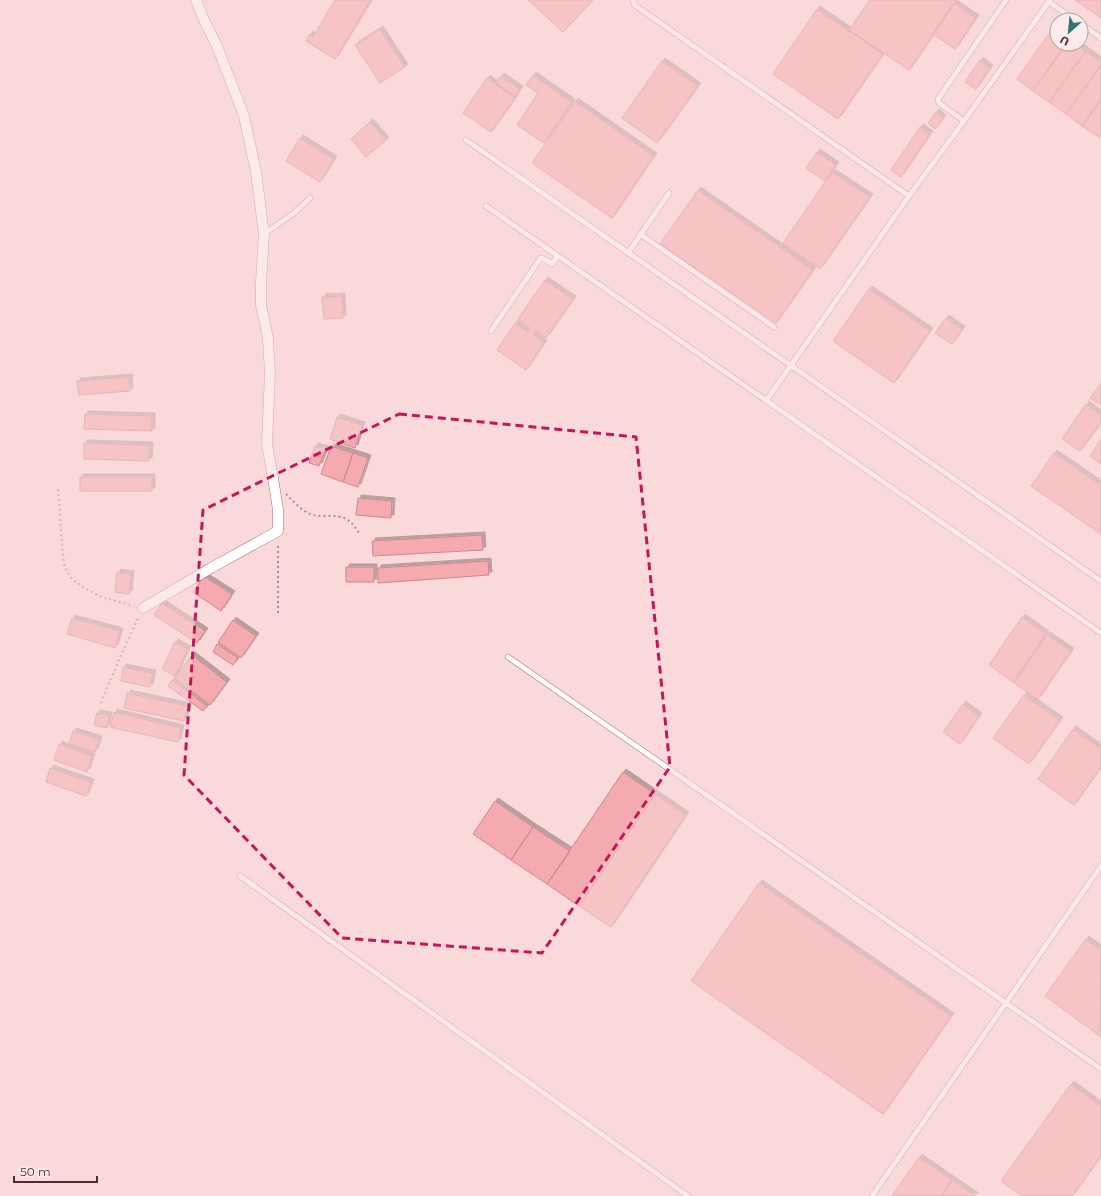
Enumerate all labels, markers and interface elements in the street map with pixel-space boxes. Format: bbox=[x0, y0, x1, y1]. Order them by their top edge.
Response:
north arrow bbox=[1049, 12, 1089, 52]
text: U bbox=[1057, 33, 1072, 49]
scale bar bbox=[14, 1158, 97, 1184]
text: 50 m bbox=[20, 1164, 51, 1179]

